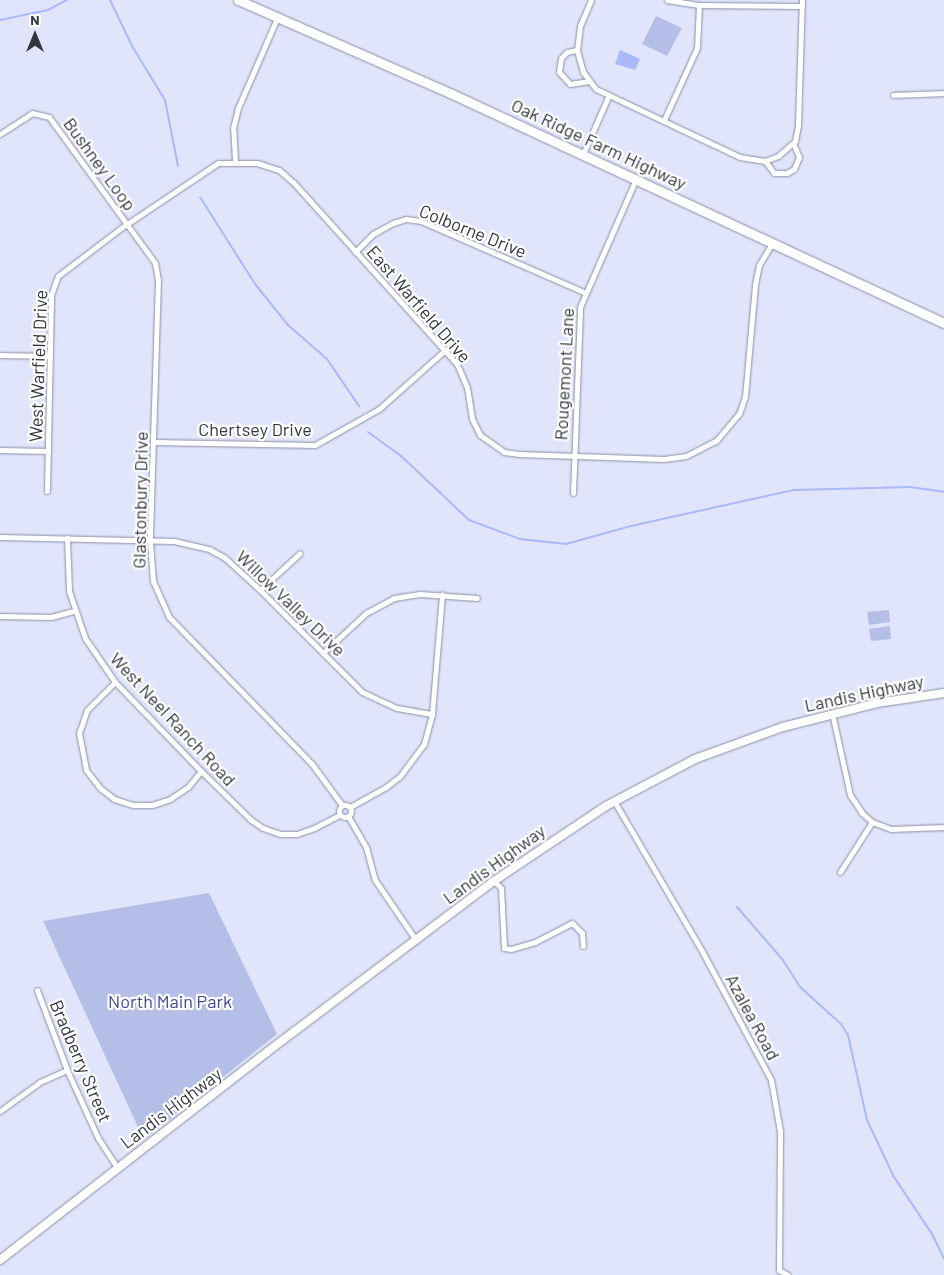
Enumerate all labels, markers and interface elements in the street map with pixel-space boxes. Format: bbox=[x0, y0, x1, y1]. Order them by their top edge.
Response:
north arrow bbox=[10, 10, 60, 60]
text: N bbox=[30, 11, 40, 28]
street label: Oak Ridge Farm Highway bbox=[508, 94, 690, 194]
street label: Bushney Loop bbox=[59, 113, 141, 215]
street label: Colborne Drive bbox=[416, 200, 530, 262]
street label: East Warfield Drive bbox=[362, 241, 476, 367]
street label: West Warfield Drive bbox=[25, 290, 51, 442]
street label: Rougemont Lane bbox=[550, 307, 578, 441]
street label: Chertsey Drive bbox=[198, 418, 312, 440]
street label: Glastonbury Drive bbox=[128, 431, 152, 569]
street label: Willow Valley Drive bbox=[232, 545, 350, 661]
street label: West Neel Ranch Road bbox=[106, 648, 240, 790]
street label: Landis Highway bbox=[802, 670, 926, 716]
street label: Landis Highway bbox=[439, 820, 549, 908]
street label: Azalea Road bbox=[721, 970, 785, 1064]
park label: North Main Park bbox=[108, 990, 232, 1012]
street label: Bradberry Street bbox=[46, 997, 116, 1125]
street label: Landis Highway bbox=[116, 1063, 226, 1153]

